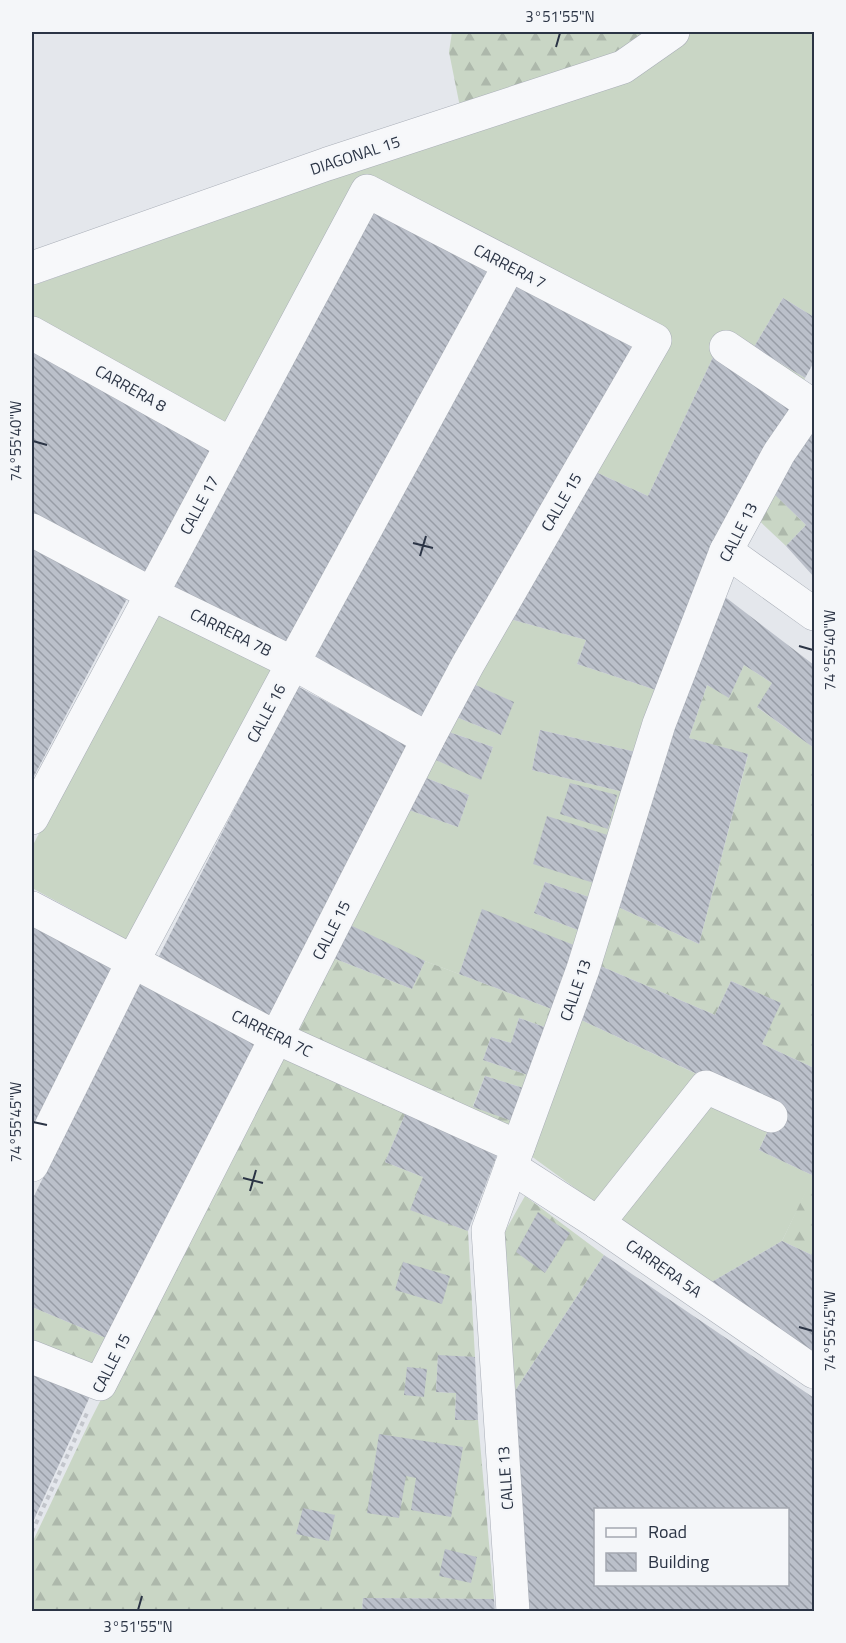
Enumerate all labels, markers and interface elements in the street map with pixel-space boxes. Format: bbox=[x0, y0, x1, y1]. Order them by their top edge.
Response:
text: 3°51'55"N bbox=[525, 5, 595, 28]
street label: DIAGONAL 15 bbox=[307, 129, 403, 181]
street label: CARRERA 7 bbox=[470, 237, 550, 295]
street label: CARRERA 8 bbox=[91, 358, 171, 418]
text: 74°55'40"W bbox=[4, 401, 27, 481]
street label: CALLE 15 bbox=[535, 468, 587, 536]
street label: CALLE 17 bbox=[173, 471, 225, 539]
street label: CALLE 13 bbox=[713, 498, 763, 566]
street label: CARRERA 7B bbox=[186, 602, 276, 662]
text: 74°55'40"W bbox=[818, 610, 841, 690]
street label: CALLE 16 bbox=[240, 679, 292, 747]
street label: CALLE 15 bbox=[306, 896, 356, 964]
street label: CALLE 13 bbox=[553, 956, 597, 1024]
street label: CARRERA 7C bbox=[228, 1003, 317, 1063]
text: 74°55'45"W bbox=[4, 1082, 27, 1162]
street label: CARRERA 5A bbox=[621, 1233, 707, 1303]
text: 74°55'45"W bbox=[818, 1291, 841, 1371]
street label: CALLE 15 bbox=[86, 1329, 136, 1397]
street label: CALLE 13 bbox=[491, 1445, 519, 1511]
legend bbox=[594, 1508, 789, 1586]
text: Road bbox=[648, 1518, 687, 1545]
text: Building bbox=[648, 1548, 709, 1575]
text: 3°51'55"N bbox=[103, 1615, 173, 1638]

